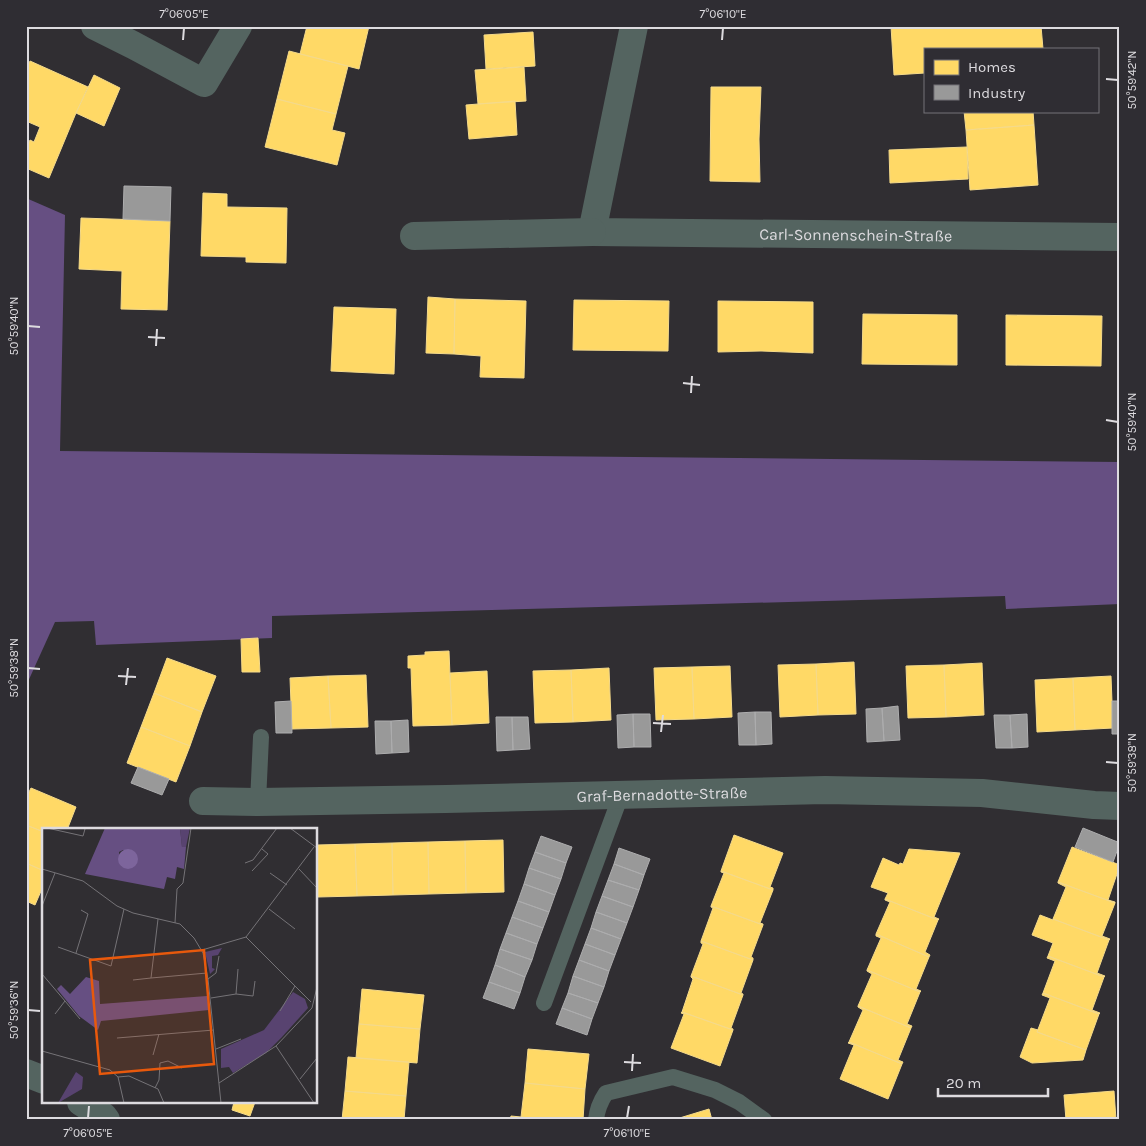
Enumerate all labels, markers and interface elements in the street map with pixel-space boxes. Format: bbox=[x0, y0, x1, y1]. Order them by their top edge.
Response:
text: 7°06'05"E bbox=[159, 7, 209, 21]
text: 7°06'10"E bbox=[700, 7, 746, 21]
legend bbox=[924, 48, 1098, 112]
text: 50°59'42"N bbox=[1125, 51, 1139, 109]
text: Homes bbox=[968, 58, 1016, 76]
text: Industry bbox=[968, 84, 1025, 102]
street label: Carl-Sonnenschein-Straße bbox=[759, 224, 952, 245]
text: 50°59'40"N bbox=[7, 296, 21, 356]
text: 50°59'40"N bbox=[1125, 392, 1139, 452]
text: 50°59'38"N bbox=[7, 638, 21, 698]
text: 50°59'38"N bbox=[1125, 733, 1139, 793]
street label: Graf-Bernadotte-Straße bbox=[576, 782, 748, 805]
inset map bbox=[42, 828, 318, 1104]
text: 50°59'36"N bbox=[7, 980, 21, 1040]
scale bar bbox=[938, 1066, 1048, 1098]
text: 20 m bbox=[946, 1074, 981, 1092]
text: 7°06'05"E bbox=[63, 1126, 113, 1140]
text: 7°06'10"E bbox=[604, 1126, 650, 1140]

